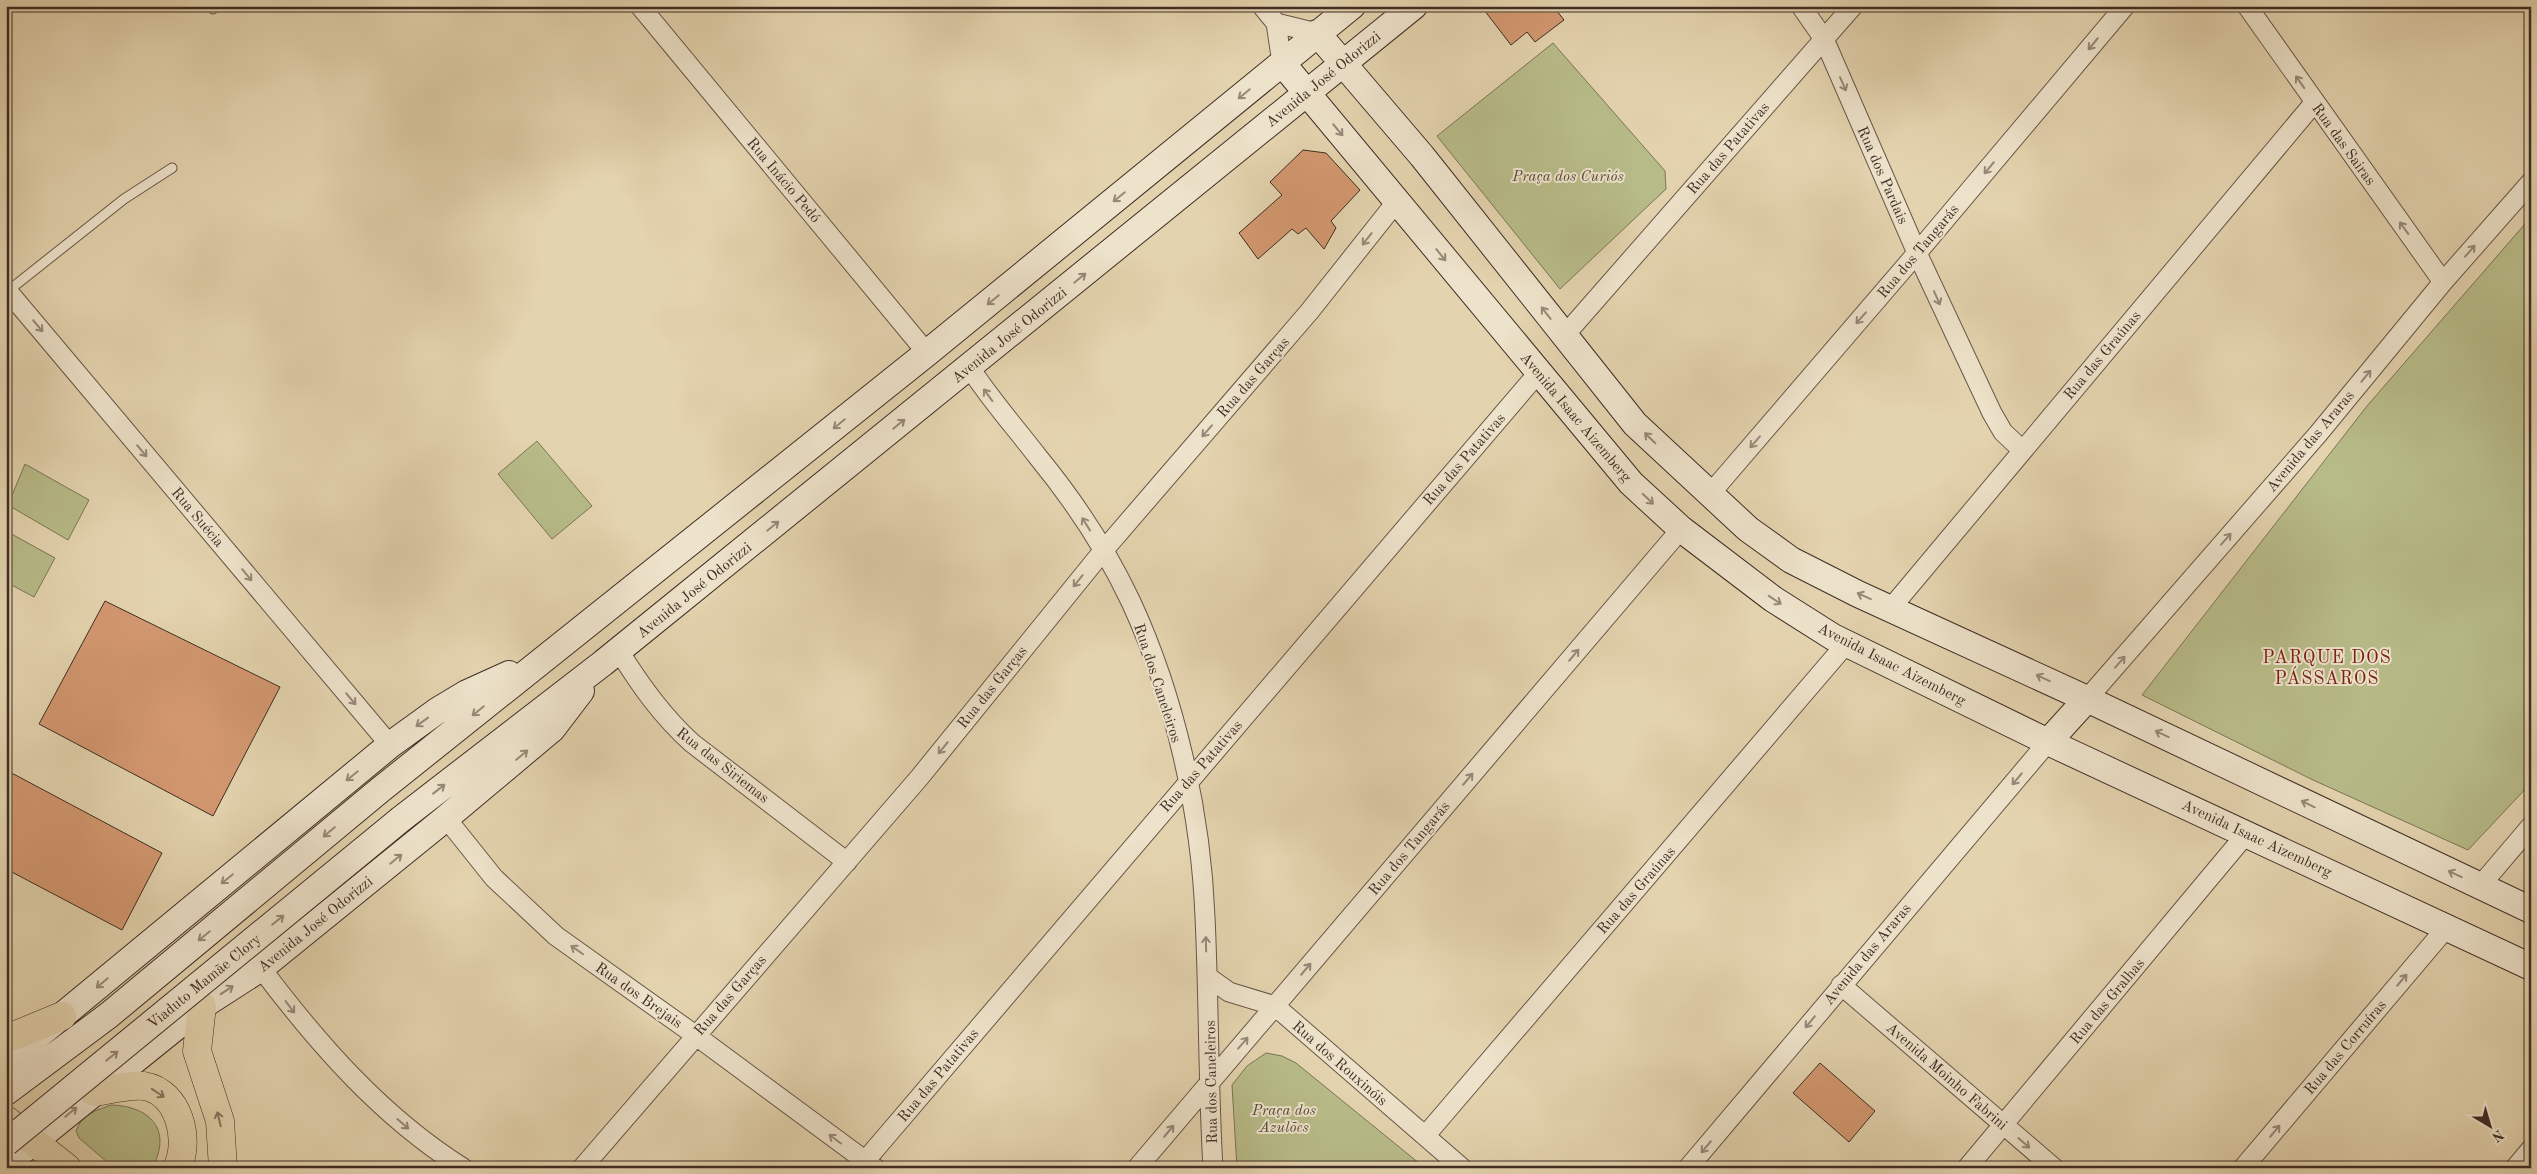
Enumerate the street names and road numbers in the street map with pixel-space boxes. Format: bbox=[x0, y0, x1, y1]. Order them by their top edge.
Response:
street label: Avenida José Odorizzi bbox=[1264, 29, 1384, 131]
street label: Rua das Patativas bbox=[1685, 100, 1773, 198]
street label: Rua das Sairas bbox=[2308, 101, 2377, 189]
street label: Rua dos Pardais bbox=[1853, 124, 1910, 227]
street label: Rua Inácio Pedó bbox=[743, 136, 823, 226]
street label: Rua dos Tangarás bbox=[1876, 202, 1963, 302]
street label: Avenida José Odorizzi bbox=[950, 285, 1070, 387]
street label: Rua das Graúnas bbox=[2062, 309, 2144, 403]
street label: Rua das Garças bbox=[1215, 335, 1293, 421]
street label: Avenida Isaac Aizemberg bbox=[1516, 350, 1633, 486]
street label: Avenida das Araras bbox=[2265, 388, 2358, 496]
street label: Rua das Patativas bbox=[1421, 411, 1509, 509]
street label: Rua Suécia bbox=[168, 485, 226, 551]
street label: Avenida José Odorizzi bbox=[635, 540, 755, 642]
street label: Avenida Isaac Aizemberg bbox=[1815, 621, 1968, 709]
street label: Rua dos Caneleiros bbox=[1130, 622, 1183, 745]
street label: Rua das Garças bbox=[956, 644, 1031, 732]
street label: Rua das Patativas bbox=[1158, 718, 1246, 816]
street label: Rua das Siriemas bbox=[673, 726, 771, 807]
street label: Avenida Isaac Aizemberg bbox=[2179, 798, 2334, 881]
street label: Rua dos Tangarás bbox=[1367, 799, 1454, 899]
street label: Rua das Graúnas bbox=[1595, 844, 1679, 938]
street label: Avenida José Odorizzi bbox=[256, 874, 376, 976]
street label: Avenida das Araras bbox=[1822, 901, 1915, 1009]
street label: Viaduto Mamãe Clory bbox=[145, 932, 265, 1032]
street label: Rua das Garças bbox=[692, 953, 770, 1039]
street label: Rua das Gralhas bbox=[2068, 956, 2148, 1048]
street label: Rua dos Brejais bbox=[592, 961, 684, 1032]
street label: Rua das Corruíras bbox=[2302, 998, 2390, 1098]
street label: Rua dos Rouxinóis bbox=[1289, 1019, 1389, 1109]
street label: Rua dos Caneleiros bbox=[1204, 1020, 1221, 1144]
street label: Avenida Moinho Fabrini bbox=[1883, 1021, 2009, 1134]
street label: Rua das Patativas bbox=[896, 1026, 982, 1125]

